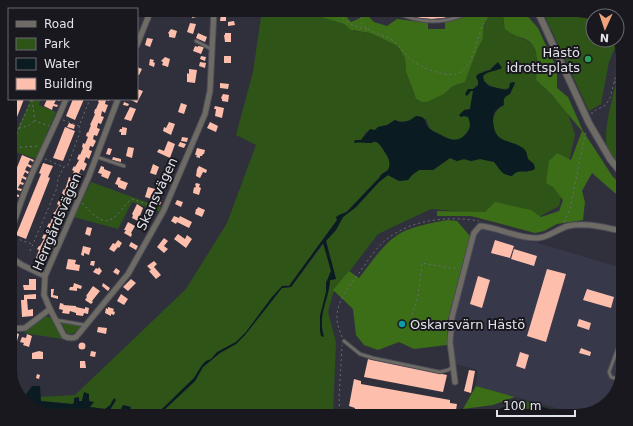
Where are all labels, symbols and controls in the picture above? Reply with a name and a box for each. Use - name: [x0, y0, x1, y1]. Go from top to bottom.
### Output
- legend: [8, 8, 138, 100]
- north arrow: [585, 8, 625, 48]
- text: Road: [44, 17, 74, 31]
- text: N: [600, 31, 609, 44]
- text: Park: [44, 37, 70, 51]
- place label: Hästö idrottsplats: [506, 45, 580, 75]
- marker: Hästö idrottsplats: [583, 54, 593, 64]
- text: Water: [44, 57, 80, 71]
- text: Building: [44, 77, 93, 91]
- street label: Skansvägen: [134, 155, 180, 233]
- street label: Herrgårdsvägen: [30, 171, 84, 273]
- place label: Oskarsvärn Hästö: [410, 317, 525, 332]
- marker: Oskarsvärn Hästö: [397, 319, 407, 329]
- scale bar: [497, 392, 575, 418]
- text: 100 m: [503, 399, 541, 413]

